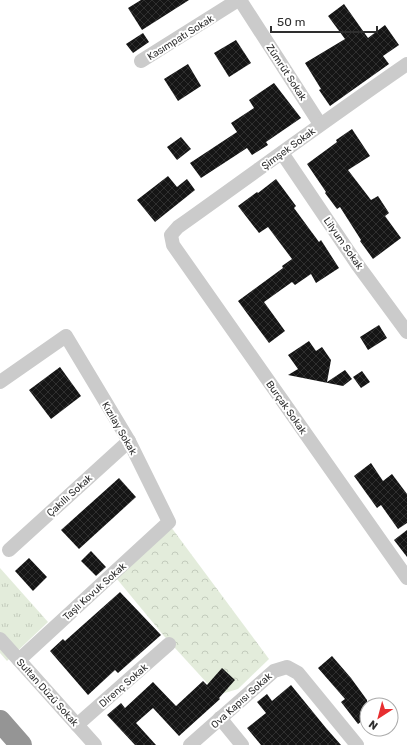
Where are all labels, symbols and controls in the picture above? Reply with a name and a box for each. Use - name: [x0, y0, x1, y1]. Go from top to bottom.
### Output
- scale bar: [271, 8, 377, 34]
- street label: Kasımpatı Sokak: [145, 12, 217, 63]
- text: 50 m: [277, 15, 305, 29]
- street label: Zümrüt Sokak: [264, 42, 309, 104]
- street label: Şimşek Sokak: [259, 125, 318, 172]
- street label: Lilyum Sokak: [321, 215, 366, 273]
- street label: Burçak Sokak: [263, 378, 310, 437]
- street label: Kızılay Sokak: [99, 400, 140, 458]
- street label: Çakıllı Sokak: [44, 472, 96, 519]
- street label: Taşlı Kovuk Sokak: [61, 560, 129, 623]
- street label: Sultan Düzü Sokak: [14, 656, 81, 730]
- street label: Direnç Sokak: [97, 661, 151, 710]
- street label: Ova Kapısı Sokak: [209, 670, 275, 731]
- north arrow: [359, 697, 399, 737]
- text: N: [366, 717, 380, 732]

